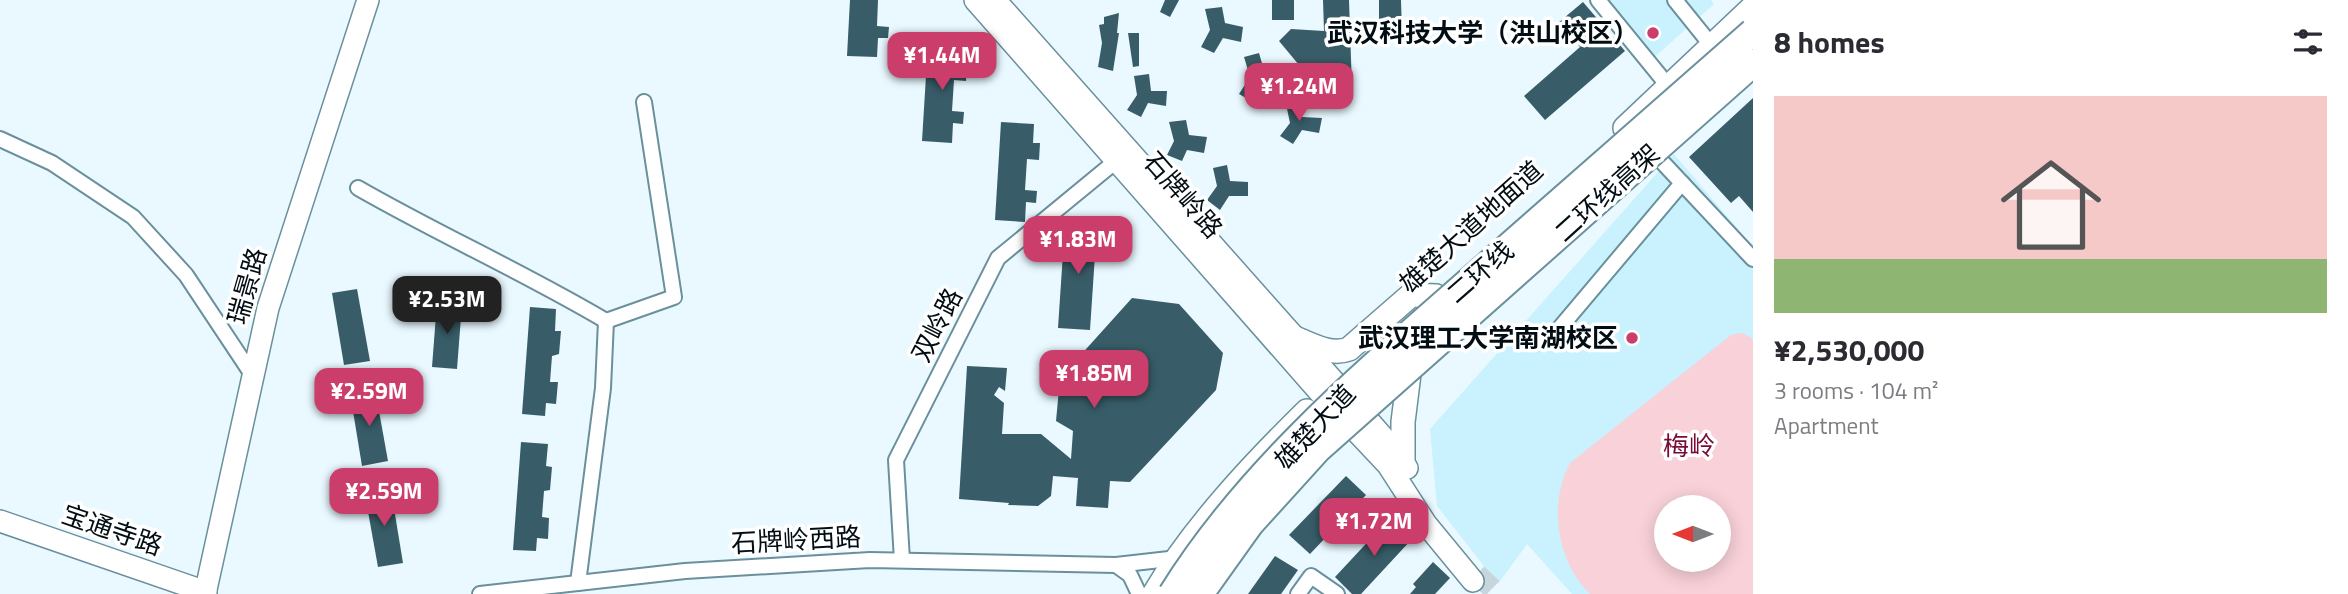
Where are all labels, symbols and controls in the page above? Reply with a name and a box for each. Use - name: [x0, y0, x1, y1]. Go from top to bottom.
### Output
- place label: 武汉科技大学（洪山校区）: [1327, 13, 1639, 52]
- text: 8 homes: [1774, 19, 1885, 65]
- icon: filters: [2289, 23, 2327, 61]
- marker: 武汉科技大学（洪山校区）: [1645, 25, 1661, 41]
- pin: ¥1.44M: [885, 32, 999, 92]
- text: ¥1.44M: [903, 37, 981, 72]
- pin: ¥1.24M: [1242, 64, 1356, 123]
- text: ¥1.24M: [1260, 68, 1338, 103]
- street label: 二环线高架: [1545, 135, 1668, 251]
- icon: home: [1988, 142, 2114, 268]
- street label: 石牌岭路: [1135, 143, 1232, 247]
- street label: 雄楚大道地面道: [1390, 151, 1551, 302]
- pin: ¥1.83M: [1021, 216, 1135, 276]
- text: ¥1.83M: [1039, 221, 1117, 256]
- street label: 二环线: [1437, 231, 1522, 312]
- street label: 瑞景路: [217, 243, 276, 329]
- pin: ¥2.53M: [390, 276, 504, 336]
- text: ¥2.53M: [408, 281, 486, 316]
- street label: 双岭路: [901, 281, 972, 368]
- place label: 武汉理工大学南湖校区: [1358, 318, 1618, 357]
- text: ¥2,530,000: [1774, 327, 1924, 373]
- marker: 武汉理工大学南湖校区: [1624, 330, 1640, 346]
- pin: ¥1.85M: [1037, 350, 1151, 410]
- text: ¥1.85M: [1055, 355, 1133, 390]
- pin: ¥2.59M: [312, 368, 426, 428]
- text: ¥2.59M: [330, 373, 408, 408]
- text: 3 rooms · 104 m²: [1774, 373, 1938, 408]
- street label: 雄楚大道: [1265, 375, 1364, 478]
- text: Apartment: [1774, 408, 1879, 443]
- park label: 梅岭: [1663, 426, 1715, 465]
- pin: ¥2.59M: [327, 468, 441, 528]
- text: ¥2.59M: [345, 473, 423, 508]
- street label: 宝通寺路: [57, 494, 168, 565]
- north arrow: [1654, 495, 1731, 572]
- map controls: [1654, 495, 1731, 572]
- pin: ¥1.72M: [1317, 498, 1431, 558]
- text: ¥1.72M: [1335, 503, 1413, 538]
- street label: 石牌岭西路: [730, 517, 862, 562]

